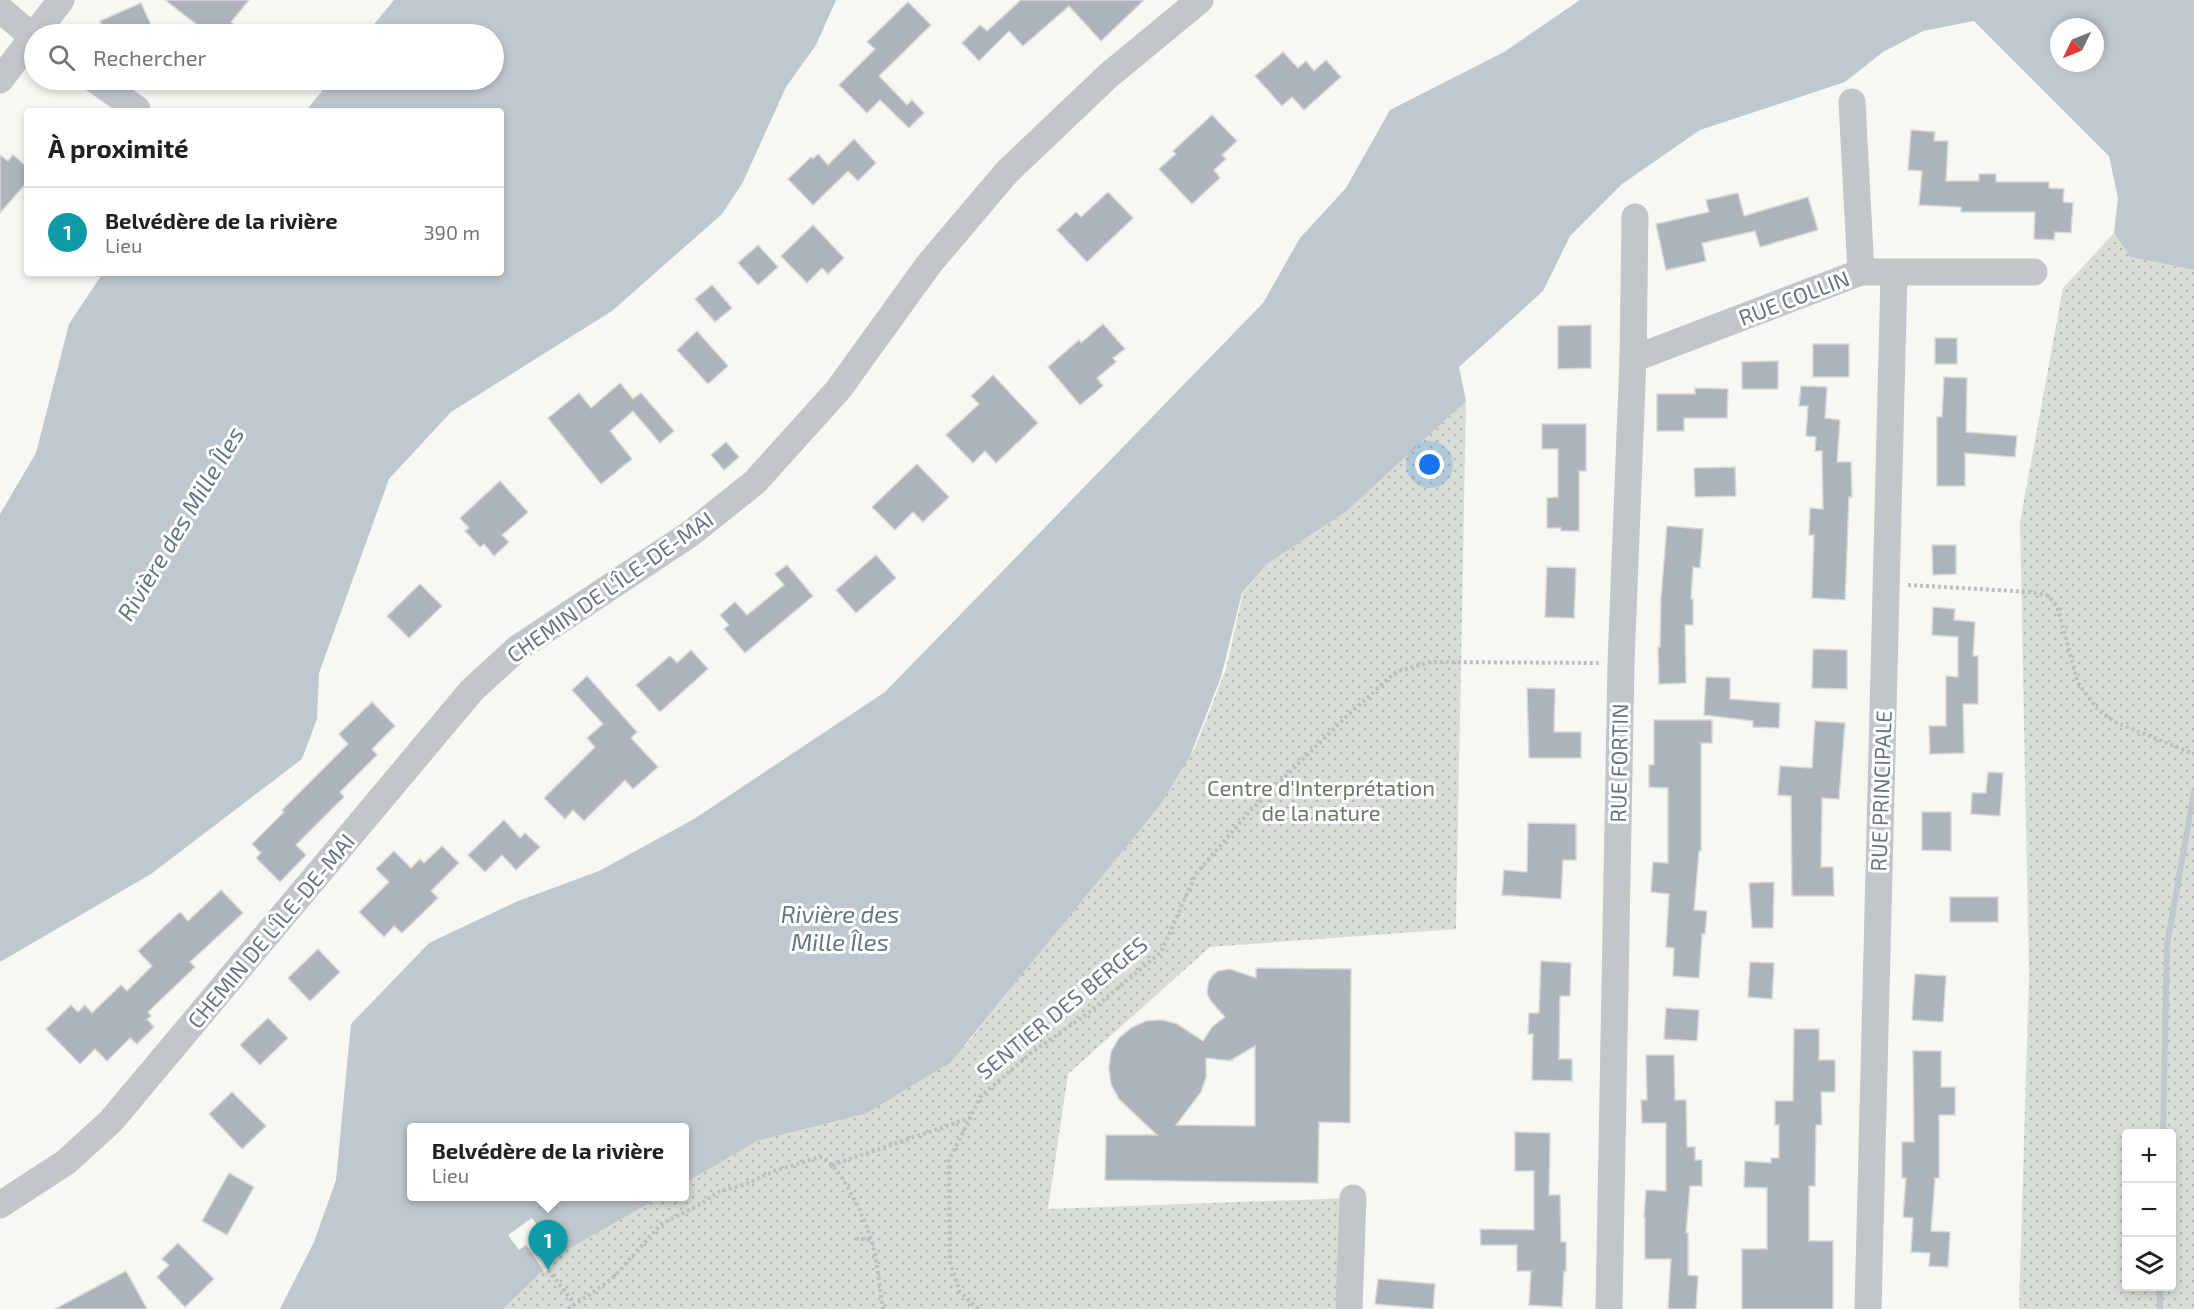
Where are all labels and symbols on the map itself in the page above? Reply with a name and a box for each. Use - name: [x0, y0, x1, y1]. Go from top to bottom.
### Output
- north arrow: [2050, 18, 2104, 72]
- street label: RUE COLLIN: [1735, 264, 1853, 330]
- water label: Rivière des Mille Îles: [110, 421, 249, 626]
- your location: [1415, 450, 1444, 479]
- street label: CHEMIN DE L'ÎLE-DE-MAI: [501, 505, 717, 667]
- street label: RUE FORTIN: [1604, 703, 1632, 823]
- street label: RUE PRINCIPALE: [1864, 710, 1896, 872]
- park label: Centre d'Interprétation de la nature: [1207, 774, 1435, 825]
- street label: CHEMIN DE L'ÎLE-DE-MAI: [181, 828, 359, 1033]
- water label: Rivière des Mille Îles: [781, 899, 899, 956]
- street label: SENTIER DES BERGES: [971, 930, 1152, 1084]
- pin: 1: [528, 1220, 568, 1270]

